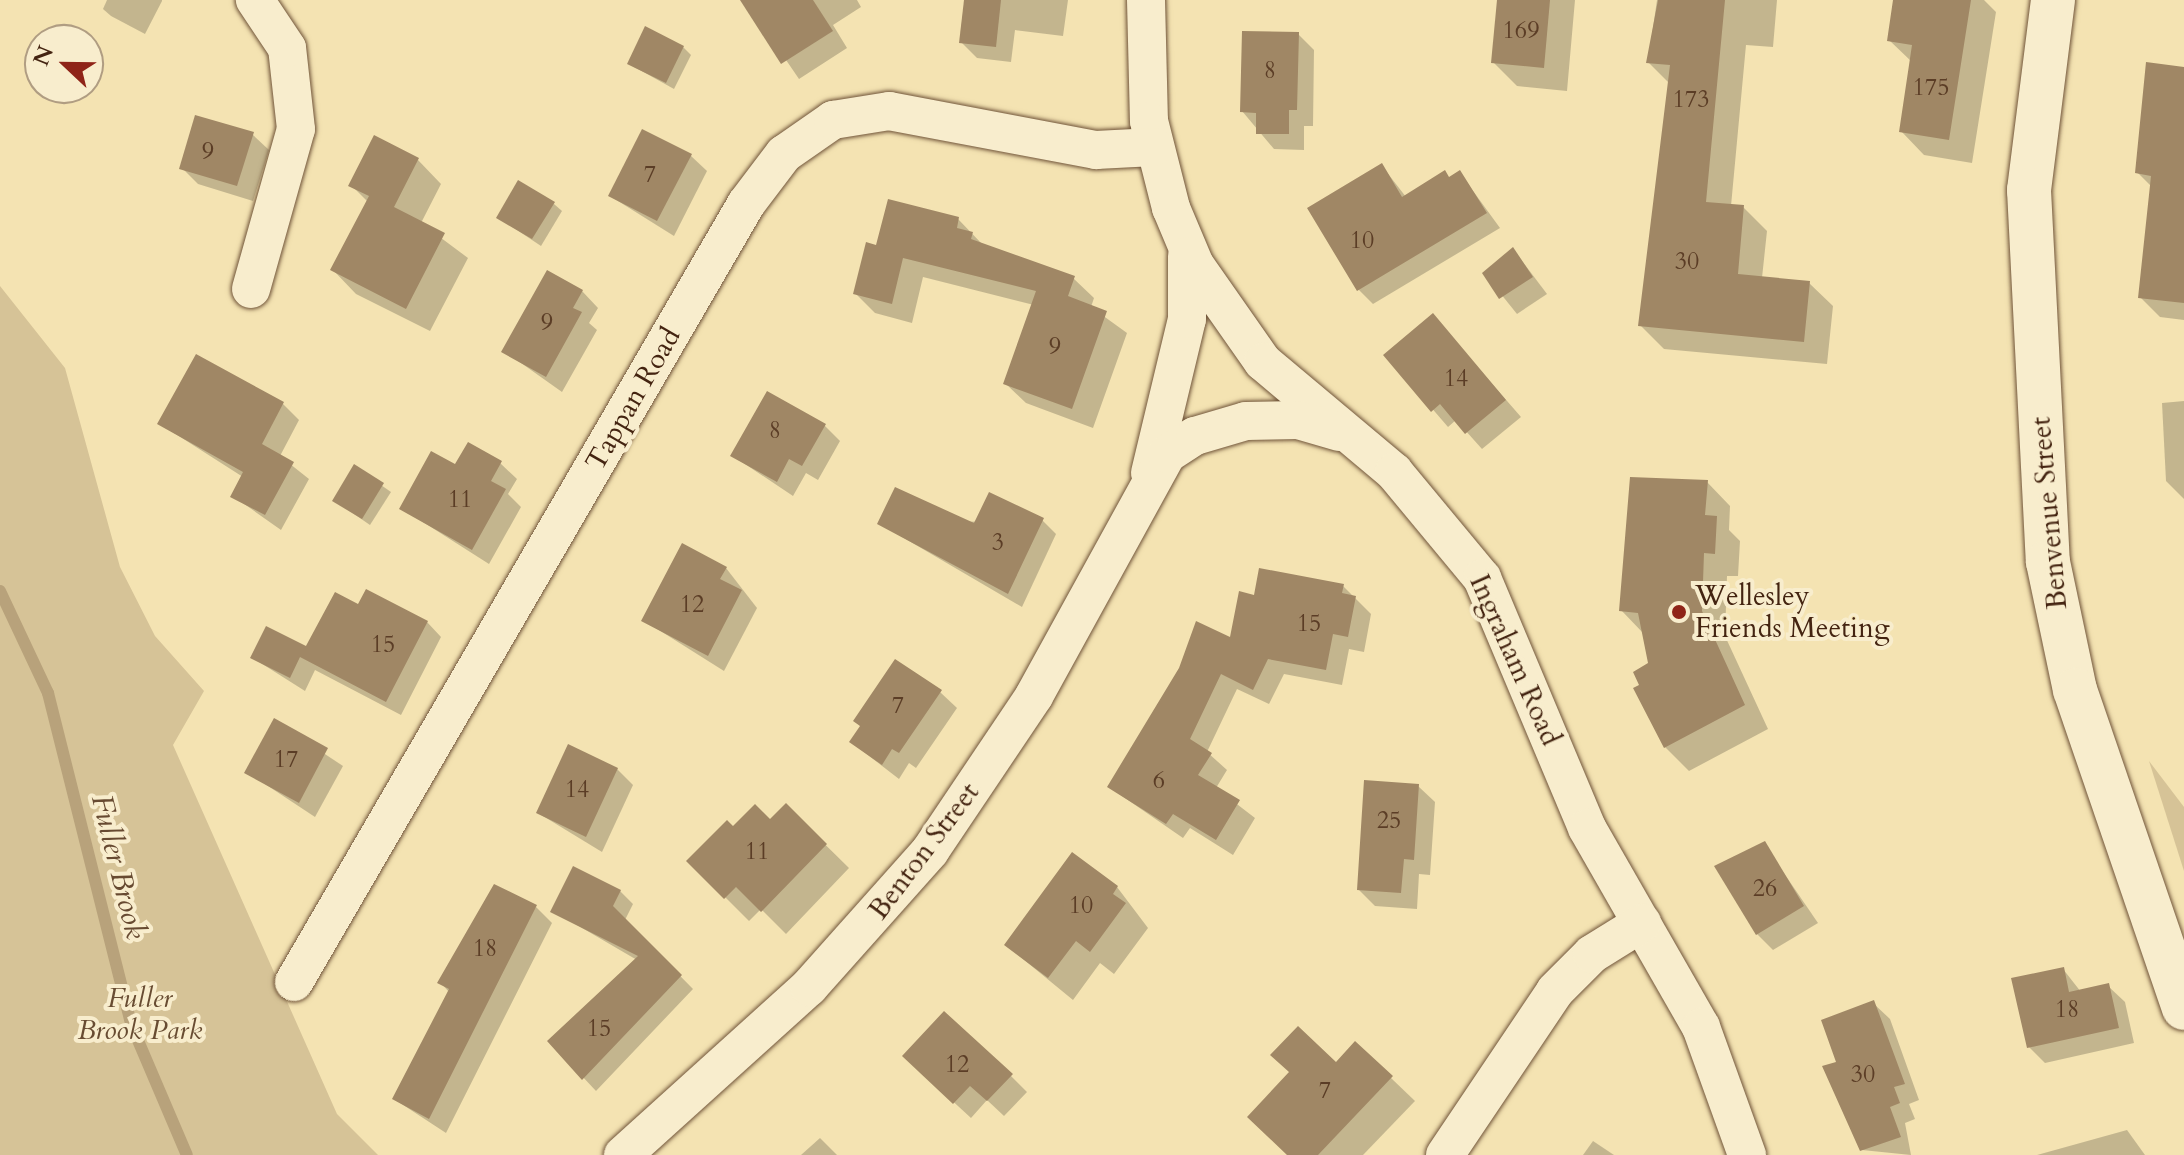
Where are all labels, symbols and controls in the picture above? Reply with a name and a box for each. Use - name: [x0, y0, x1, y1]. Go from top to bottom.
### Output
- house number: 169: [1503, 17, 1539, 45]
- north arrow: [24, 24, 104, 104]
- text: N: [26, 41, 61, 70]
- house number: 8: [1264, 57, 1276, 85]
- house number: 175: [1913, 74, 1949, 102]
- house number: 173: [1673, 86, 1709, 114]
- house number: 9: [202, 138, 214, 166]
- house number: 7: [644, 161, 656, 189]
- house number: 10: [1350, 227, 1374, 255]
- house number: 30: [1675, 248, 1699, 276]
- house number: 9: [541, 309, 553, 337]
- street label: Tappan Road: [579, 322, 687, 476]
- house number: 9: [1049, 333, 1061, 361]
- house number: 14: [1444, 365, 1468, 393]
- street label: Benvenue Street: [2024, 415, 2074, 611]
- house number: 8: [769, 417, 781, 445]
- house number: 11: [448, 486, 472, 514]
- house number: 3: [992, 529, 1004, 557]
- street label: Ingraham Road: [1462, 569, 1568, 751]
- place label: Wellesley Friends Meeting: [1695, 579, 1890, 645]
- house number: 12: [680, 591, 704, 619]
- marker: Wellesley Friends Meeting: [1670, 603, 1688, 621]
- house number: 15: [1297, 610, 1321, 638]
- house number: 15: [371, 631, 395, 659]
- house number: 7: [892, 692, 904, 720]
- house number: 17: [274, 746, 298, 774]
- house number: 6: [1153, 767, 1165, 795]
- house number: 14: [565, 776, 589, 804]
- street label: Benton Street: [862, 776, 986, 926]
- water label: Fuller Brook: [83, 791, 153, 943]
- house number: 25: [1377, 807, 1401, 835]
- house number: 11: [745, 838, 769, 866]
- house number: 26: [1753, 875, 1777, 903]
- house number: 10: [1069, 892, 1093, 920]
- house number: 18: [473, 935, 497, 963]
- park label: Fuller Brook Park: [78, 981, 202, 1047]
- house number: 18: [2055, 996, 2079, 1024]
- house number: 15: [587, 1015, 611, 1043]
- house number: 12: [945, 1051, 969, 1079]
- house number: 30: [1851, 1061, 1875, 1089]
- house number: 7: [1319, 1077, 1331, 1105]

